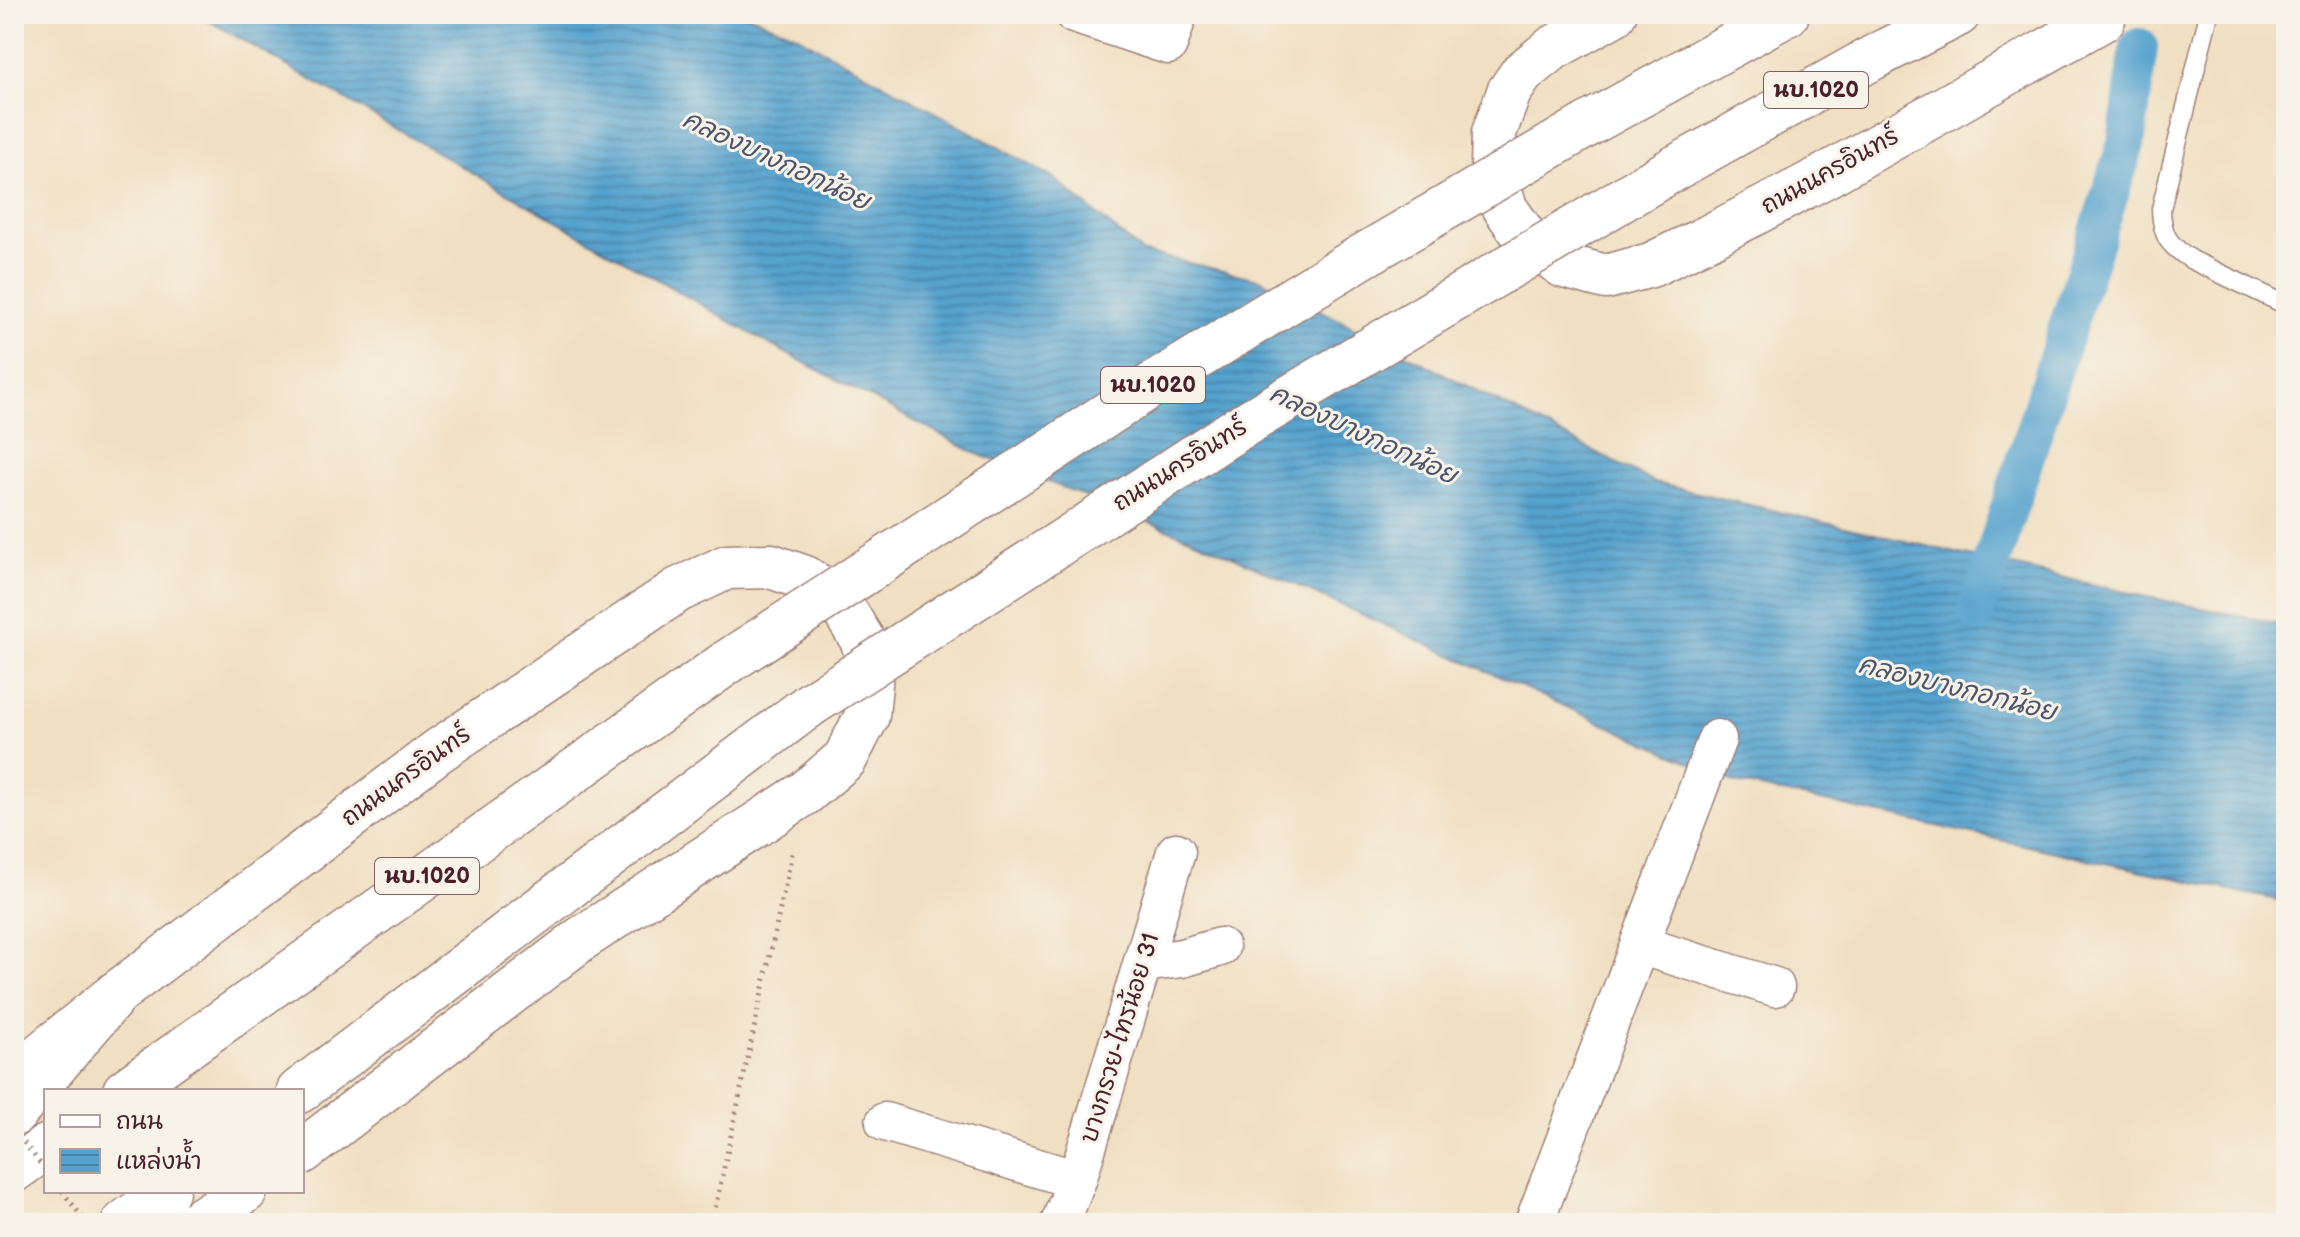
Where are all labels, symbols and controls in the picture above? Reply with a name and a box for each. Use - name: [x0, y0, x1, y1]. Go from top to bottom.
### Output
- road number: นบ.1020: [1764, 72, 1868, 108]
- water label: คลองบางกอกน้อย: [678, 102, 877, 219]
- street label: ถนนนครอินทร์: [1755, 120, 1904, 221]
- road number: นบ.1020: [1101, 367, 1205, 403]
- water label: คลองบางกอกน้อย: [1265, 376, 1464, 493]
- street label: ถนนนครอินทร์: [1107, 411, 1252, 518]
- water label: คลองบางกอกน้อย: [1855, 648, 2062, 729]
- street label: ถนนนครอินทร์: [335, 718, 476, 833]
- road number: นบ.1020: [375, 858, 479, 894]
- street label: บางกรวย-ไทรน้อย 31: [1072, 929, 1166, 1146]
- legend: [44, 1089, 304, 1193]
- text: ถนน: [116, 1107, 163, 1136]
- text: แหล่งน้ำ: [116, 1138, 202, 1176]

